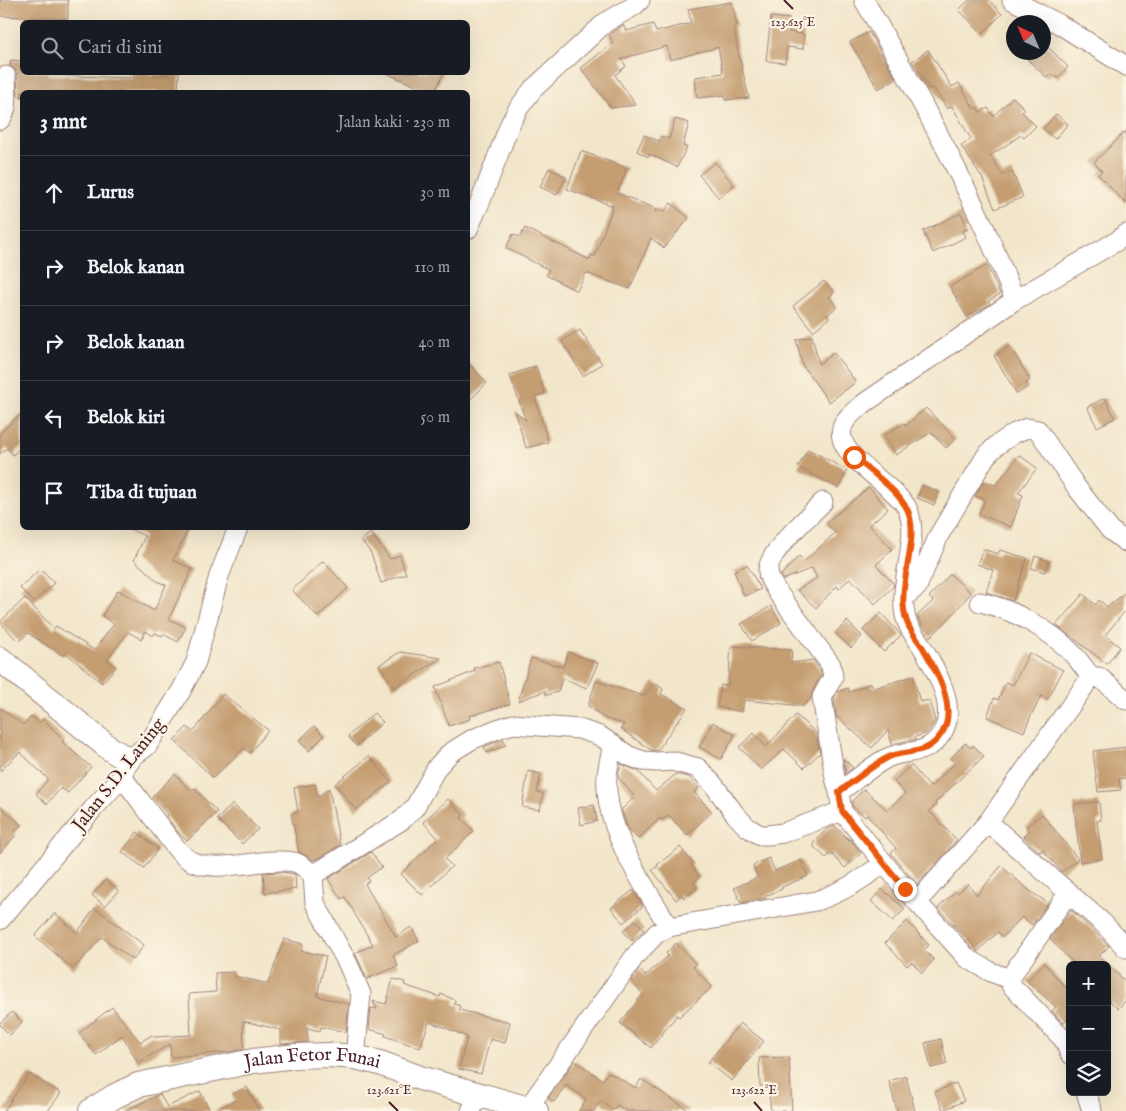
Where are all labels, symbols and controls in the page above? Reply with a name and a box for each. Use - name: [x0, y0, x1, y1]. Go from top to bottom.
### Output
- text: 123.625°E: [771, 15, 815, 30]
- north arrow: [1006, 15, 1051, 60]
- search box: [20, 20, 470, 75]
- icon: search: [38, 34, 66, 62]
- text: Cari di sini: [78, 36, 162, 60]
- text: 3 mnt: [40, 109, 87, 136]
- text: Jalan kaki · 230 m: [338, 113, 450, 133]
- icon: ahead: [40, 179, 68, 207]
- text: Lurus: [87, 181, 134, 205]
- text: 30 m: [420, 183, 450, 203]
- icon: right: [40, 254, 68, 282]
- text: Belok kanan: [87, 256, 185, 280]
- text: 110 m: [414, 258, 450, 278]
- icon: right: [40, 329, 68, 357]
- text: Belok kanan: [87, 331, 185, 355]
- text: 40 m: [418, 333, 450, 353]
- icon: left: [40, 404, 68, 432]
- text: Belok kiri: [87, 406, 165, 430]
- text: 50 m: [421, 408, 450, 428]
- route start: [843, 446, 866, 469]
- icon: arrive: [40, 479, 68, 507]
- text: Tiba di tujuan: [87, 481, 197, 505]
- street label: Jalan S.D. Laning: [66, 713, 171, 838]
- route end: [894, 878, 917, 901]
- map controls: [1066, 961, 1111, 1096]
- button: +: [1066, 961, 1111, 1006]
- button: −: [1066, 1006, 1111, 1051]
- street label: Jalan Fetor Funai: [240, 1043, 383, 1075]
- button: layers: [1066, 1051, 1111, 1096]
- text: 123.621°E: [367, 1083, 411, 1098]
- text: 123.622°E: [731, 1083, 777, 1098]

